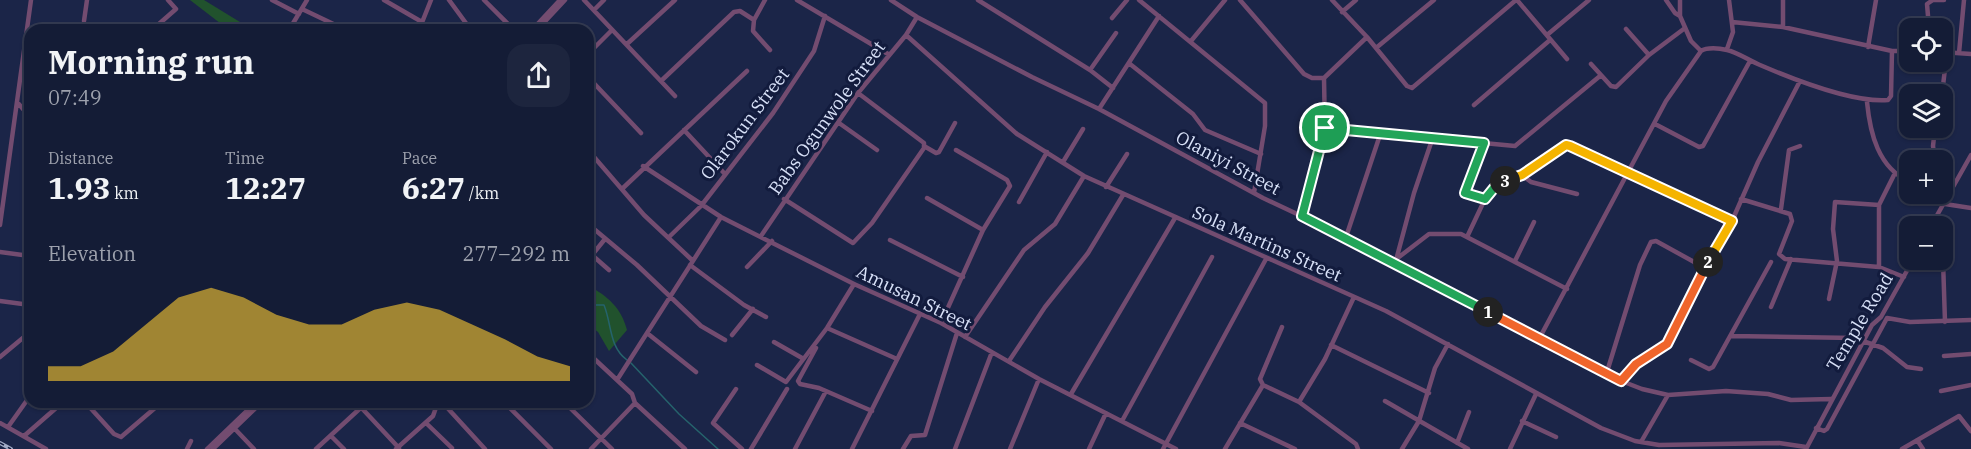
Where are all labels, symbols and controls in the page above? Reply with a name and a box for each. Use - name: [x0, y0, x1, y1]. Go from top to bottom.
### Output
- map controls: [1899, 18, 1953, 270]
- button: locate: [1899, 18, 1953, 72]
- street label: Babs Ogunwole Street: [763, 36, 890, 199]
- text: Morning run: [48, 40, 254, 83]
- button: share: [507, 44, 570, 107]
- street label: Olarokun Street: [695, 63, 794, 184]
- text: 07:49: [48, 84, 102, 111]
- button: layers: [1899, 84, 1953, 138]
- pin: [1299, 102, 1350, 153]
- icon: arrive: [1308, 111, 1341, 144]
- street label: Olaniyi Street: [1172, 125, 1285, 200]
- text: Distance: [48, 148, 113, 168]
- text: Time: [225, 148, 264, 168]
- text: Pace: [402, 148, 437, 168]
- button: +: [1899, 150, 1953, 204]
- pin: 3: [1490, 166, 1520, 196]
- text: 1.93: [48, 168, 110, 207]
- text: 12:27: [225, 168, 306, 207]
- text: 6:27: [402, 168, 465, 207]
- text: 3: [1500, 171, 1510, 191]
- text: km: [110, 183, 139, 203]
- text: /km: [465, 183, 499, 203]
- street label: Sola Martins Street: [1189, 200, 1345, 287]
- button: −: [1899, 216, 1953, 270]
- text: Elevation: [48, 240, 136, 267]
- text: 277–292 m: [463, 240, 570, 267]
- pin: 2: [1693, 247, 1723, 277]
- text: 2: [1703, 252, 1713, 272]
- street label: Amusan Street: [853, 260, 976, 335]
- street label: Temple Road: [1821, 268, 1898, 375]
- pin: 1: [1473, 297, 1503, 327]
- text: 1: [1483, 302, 1493, 322]

